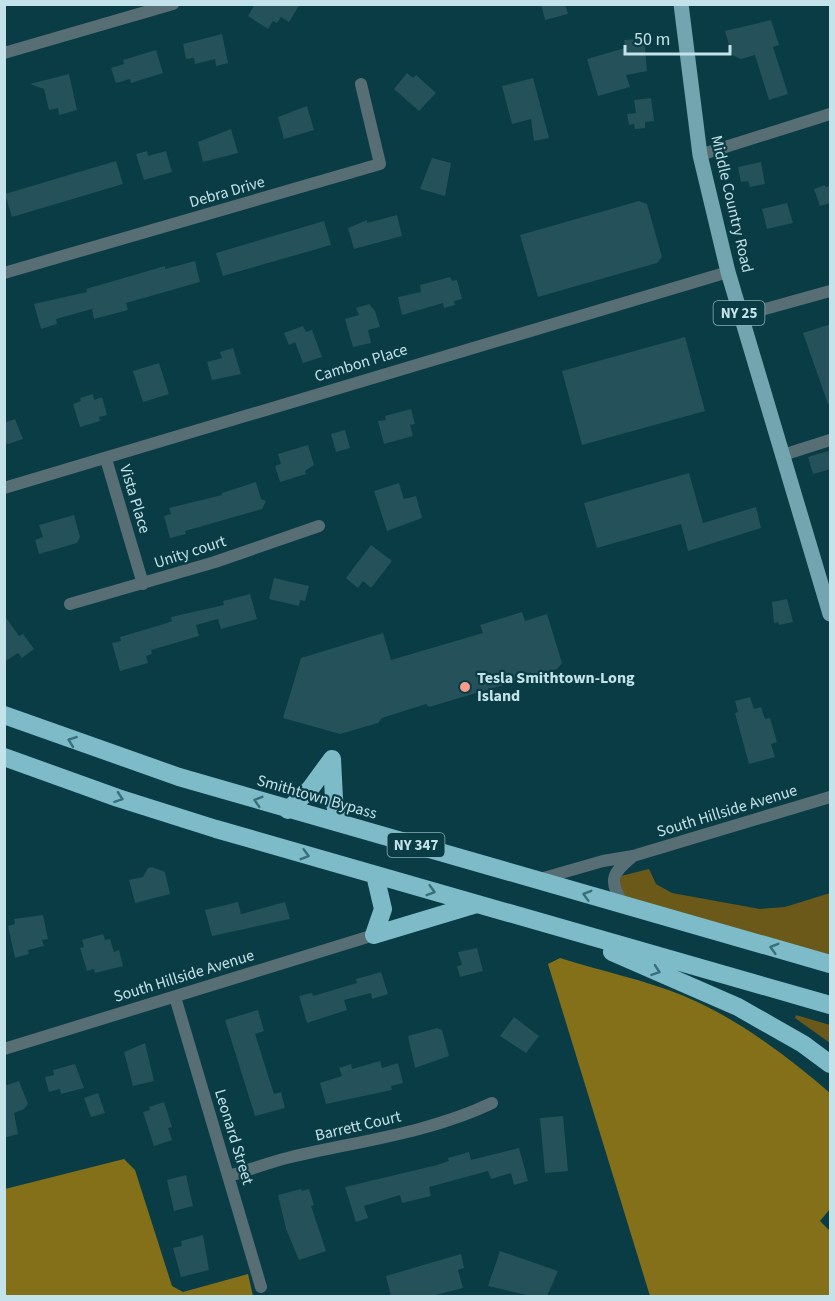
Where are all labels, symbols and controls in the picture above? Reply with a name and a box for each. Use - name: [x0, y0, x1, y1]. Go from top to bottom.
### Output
- scale bar: [625, 18, 730, 56]
- text: 50 m: [634, 27, 670, 52]
- street label: Middle Country Road: [706, 133, 758, 275]
- street label: Debra Drive: [187, 171, 267, 213]
- road number: NY 25: [714, 301, 764, 325]
- street label: Cambon Place: [312, 338, 410, 388]
- street label: Vista Place: [114, 462, 156, 536]
- street label: Unity court: [151, 530, 229, 574]
- place label: Tesla Smithtown-Long Island: [477, 667, 635, 707]
- marker: Tesla Smithtown-Long Island: [458, 680, 472, 694]
- one-way arrow: [68, 735, 78, 748]
- street label: Smithtown Bypass: [254, 769, 380, 825]
- street label: South Hillside Avenue: [654, 779, 800, 843]
- one-way arrow: [113, 791, 124, 804]
- one-way arrow: [253, 796, 264, 808]
- road number: NY 347: [388, 833, 444, 857]
- one-way arrow: [299, 848, 310, 860]
- one-way arrow: [425, 884, 436, 896]
- one-way arrow: [582, 890, 593, 902]
- one-way arrow: [769, 943, 780, 955]
- street label: South Hillside Avenue: [111, 944, 257, 1008]
- one-way arrow: [650, 963, 661, 976]
- street label: Leonard Street: [209, 1087, 259, 1188]
- street label: Barrett Court: [313, 1105, 404, 1147]

